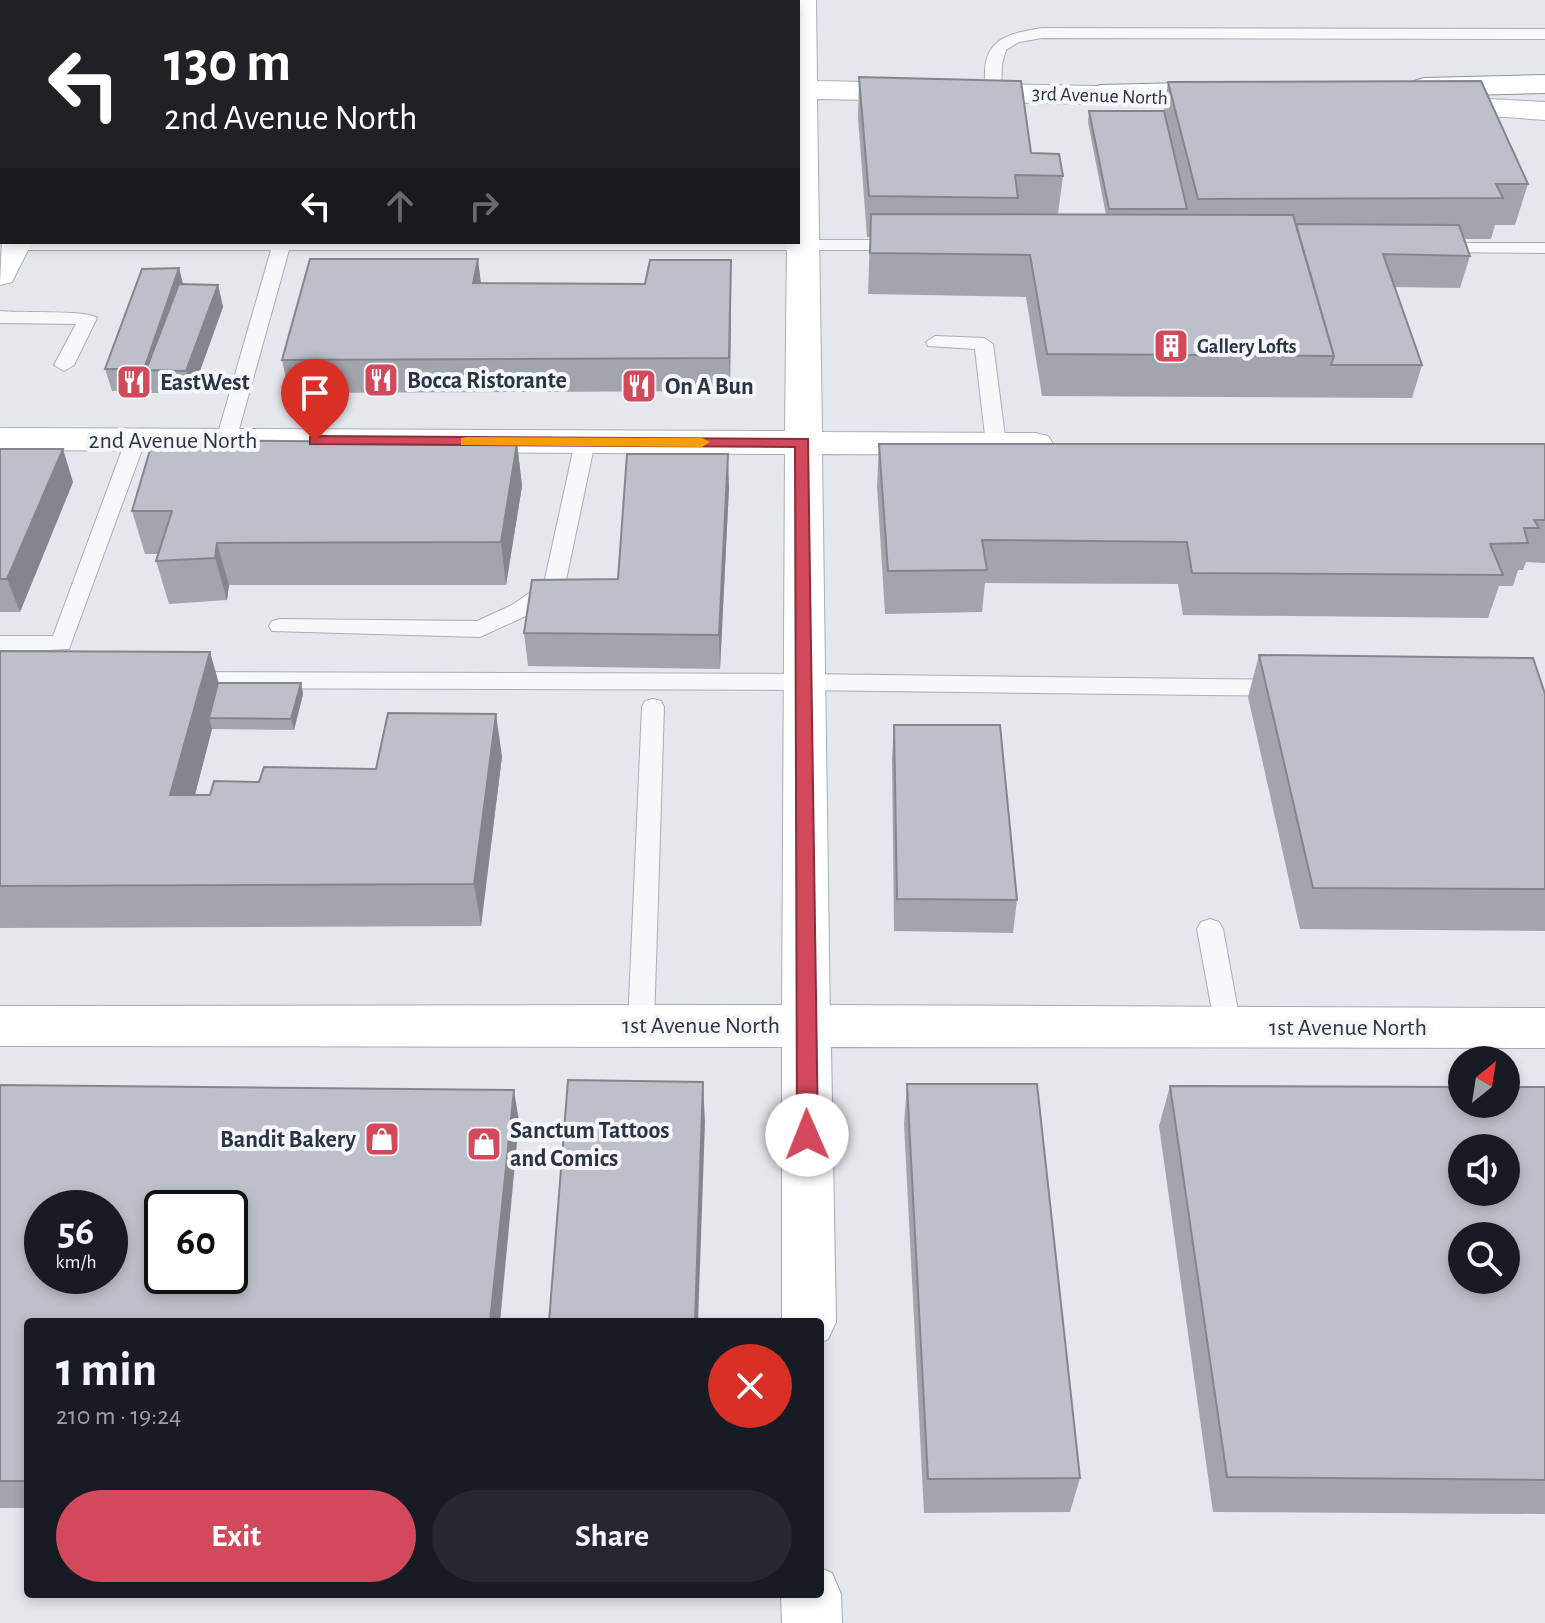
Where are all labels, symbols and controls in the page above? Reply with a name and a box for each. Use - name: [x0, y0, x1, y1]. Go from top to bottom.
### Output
- icon: left: [32, 32, 136, 136]
- text: 130 m: [164, 35, 291, 91]
- street label: 3rd Avenue North: [1032, 84, 1168, 108]
- text: 2nd Avenue North: [164, 100, 417, 136]
- icon: left: [294, 184, 338, 228]
- icon: ahead: [378, 184, 422, 228]
- icon: right: [462, 184, 506, 228]
- building icon: Gallery Lofts: [1152, 327, 1190, 365]
- place label: Gallery Lofts: [1197, 337, 1297, 357]
- pin: [281, 359, 349, 441]
- restaurant icon: Bocca Ristorante: [362, 361, 400, 399]
- restaurant icon: EastWest: [115, 363, 153, 401]
- restaurant icon: On A Bun: [620, 367, 658, 405]
- place label: Bocca Ristorante: [407, 369, 567, 393]
- place label: EastWest: [160, 371, 250, 395]
- icon: arrive: [293, 371, 337, 415]
- place label: On A Bun: [665, 375, 754, 399]
- street label: 2nd Avenue North: [89, 429, 257, 453]
- street label: 1st Avenue North: [622, 1014, 780, 1038]
- street label: 1st Avenue North: [1269, 1016, 1427, 1040]
- north arrow: [1448, 1046, 1520, 1118]
- map controls: [1448, 1046, 1520, 1294]
- position arrow: [765, 1093, 849, 1177]
- place label: Sanctum Tattoos and Comics: [510, 1119, 669, 1171]
- shop icon: Bandit Bakery: [363, 1120, 401, 1158]
- shop icon: Sanctum Tattoos and Comics: [465, 1125, 503, 1163]
- place label: Bandit Bakery: [220, 1128, 356, 1152]
- button: sound: [1448, 1134, 1520, 1206]
- speed limit sign: 60: [144, 1190, 248, 1294]
- text: 56: [58, 1212, 94, 1252]
- button: search: [1448, 1222, 1520, 1294]
- text: km/h: [55, 1252, 97, 1272]
- button: close: [708, 1344, 792, 1428]
- text: 1 min: [56, 1347, 157, 1395]
- text: 210 m · 19:24: [56, 1403, 182, 1429]
- button: Exit: [56, 1490, 416, 1582]
- button: Share: [432, 1490, 792, 1582]

